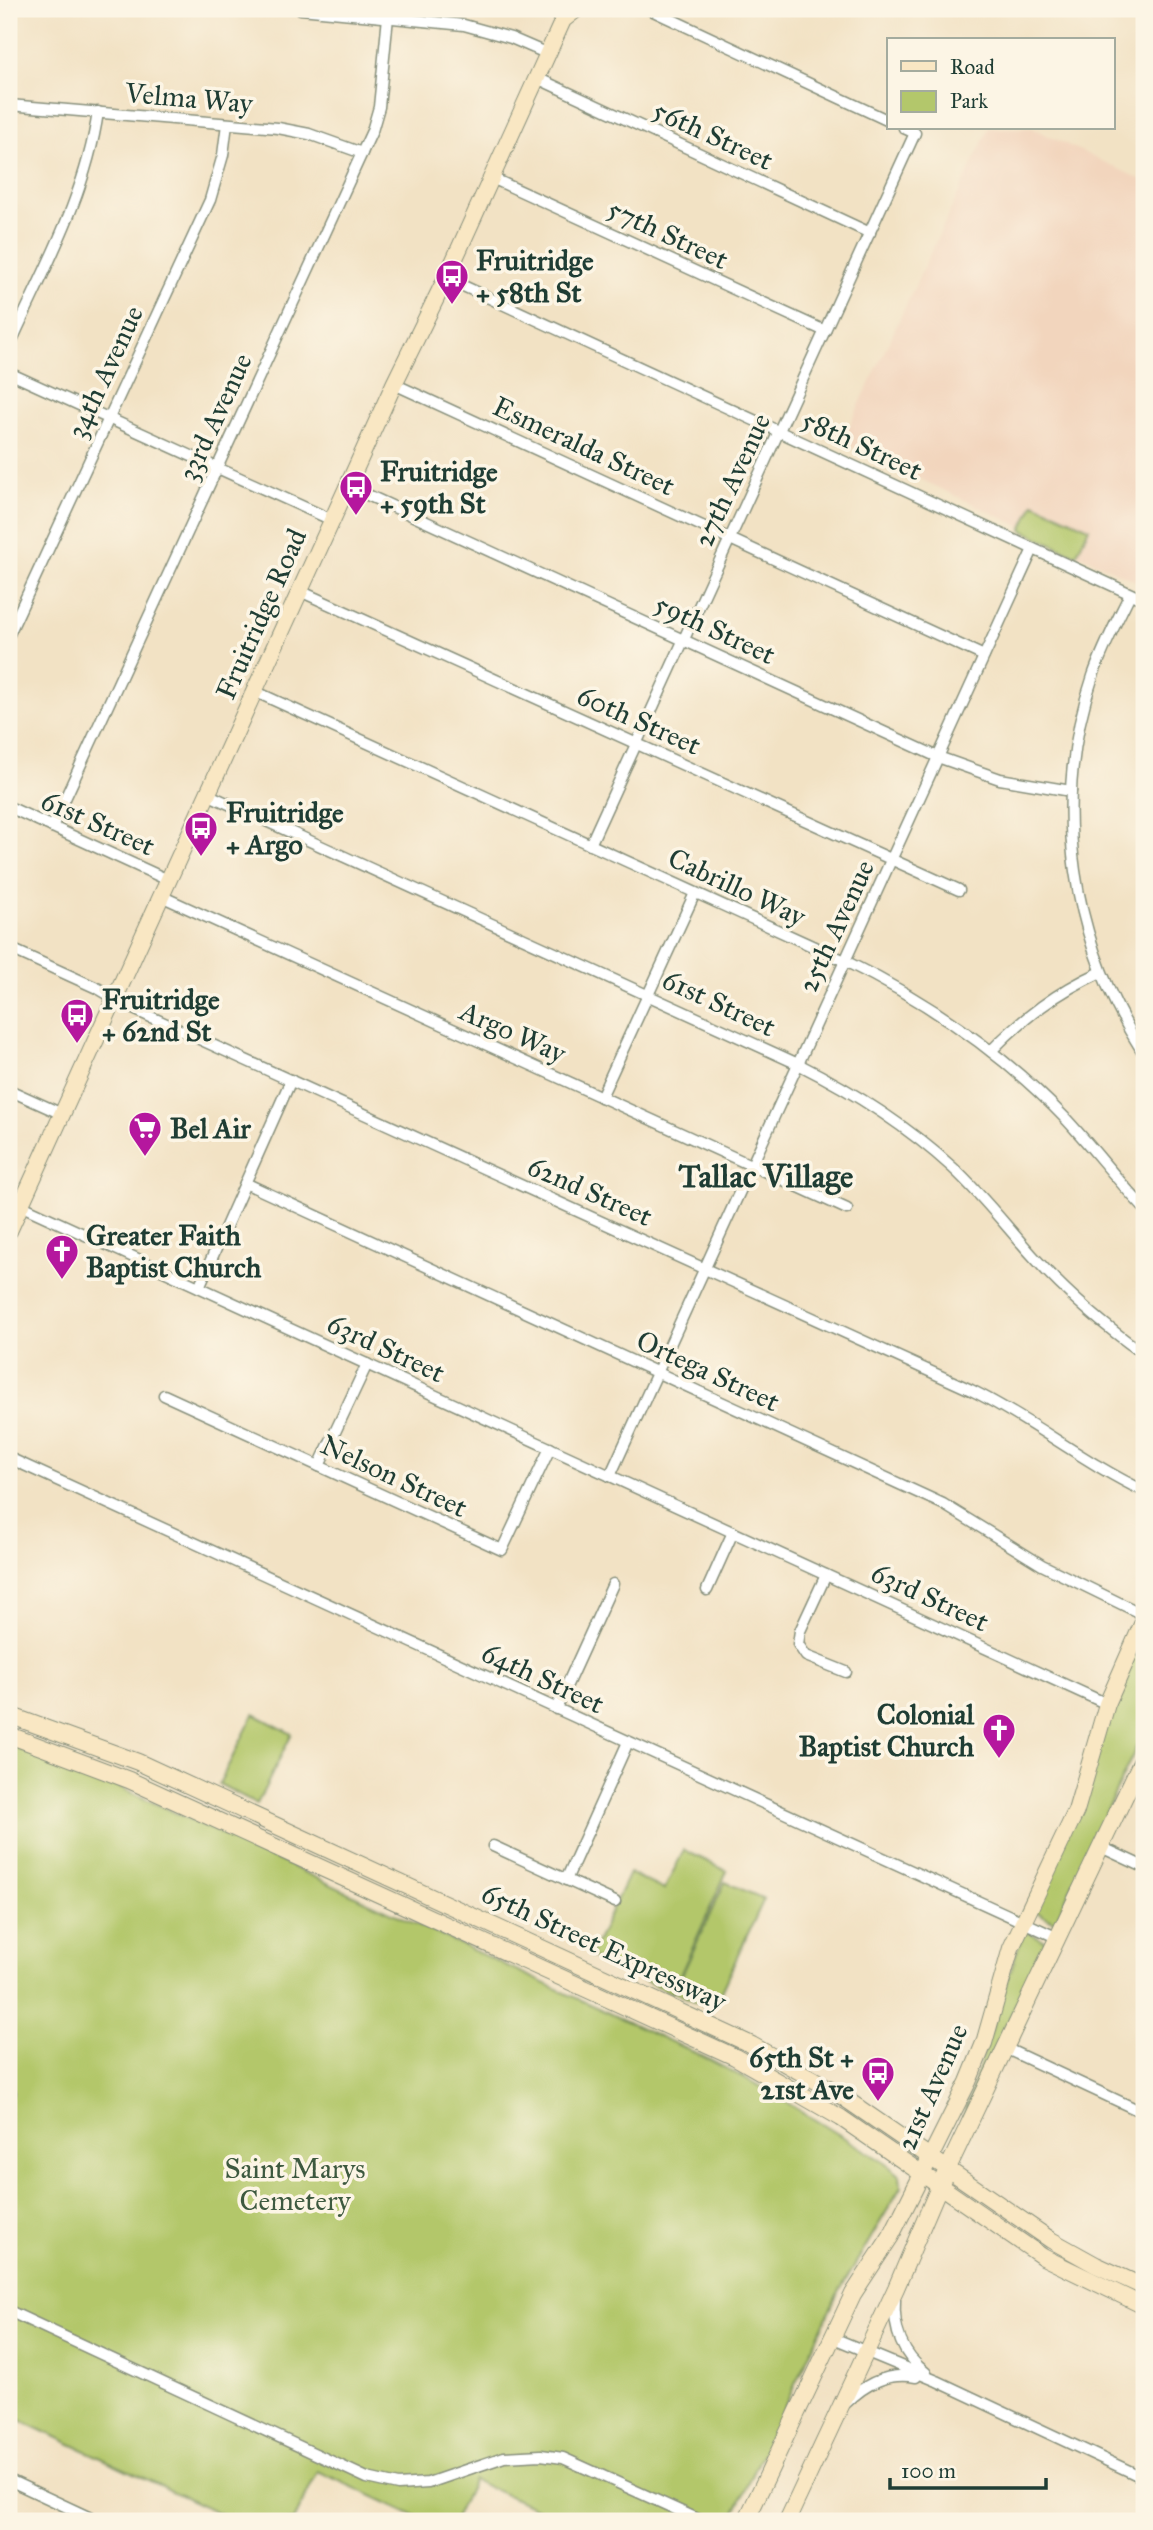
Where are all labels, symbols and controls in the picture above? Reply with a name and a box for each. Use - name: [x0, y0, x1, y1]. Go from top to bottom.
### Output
- legend: [887, 38, 1114, 130]
- text: Road: [950, 54, 995, 80]
- street label: Velma Way: [123, 75, 255, 121]
- text: Park: [950, 88, 988, 114]
- street label: 56th Street: [647, 92, 779, 178]
- street label: 57th Street: [602, 191, 734, 277]
- place label: Fruitridge + 58th St: [476, 243, 594, 310]
- bus stop icon: Fruitridge + 58th St: [433, 257, 471, 306]
- street label: 34th Avenue: [59, 300, 151, 444]
- street label: 33rd Avenue: [170, 348, 260, 486]
- street label: Esmeralda Street: [487, 389, 681, 503]
- street label: 58th Street: [796, 402, 928, 488]
- street label: 27th Avenue: [686, 408, 778, 552]
- place label: Fruitridge + 59th St: [380, 454, 498, 521]
- bus stop icon: Fruitridge + 59th St: [337, 468, 375, 517]
- street label: Fruitridge Road: [208, 523, 314, 705]
- street label: 59th Street: [649, 586, 781, 672]
- street label: 60th Street: [572, 677, 706, 763]
- street label: 61st Street: [36, 782, 160, 864]
- place label: Fruitridge + Argo: [226, 795, 344, 862]
- bus stop icon: Fruitridge + Argo: [182, 809, 220, 858]
- street label: Cabrillo Way: [663, 840, 812, 934]
- street label: 25th Avenue: [790, 854, 882, 998]
- street label: 61st Street: [657, 962, 781, 1044]
- place label: Fruitridge + 62nd St: [102, 982, 220, 1049]
- street label: Argo Way: [454, 993, 572, 1071]
- bus stop icon: Fruitridge + 62nd St: [58, 996, 96, 1045]
- supermarket icon: Bel Air: [126, 1109, 164, 1158]
- place label: Bel Air: [170, 1111, 251, 1146]
- street label: 62nd Street: [522, 1148, 658, 1234]
- district label: Tallac Village: [679, 1157, 853, 1196]
- place label: Greater Faith Baptist Church: [86, 1218, 262, 1285]
- church icon: Greater Faith Baptist Church: [43, 1232, 81, 1281]
- street label: 63rd Street: [322, 1306, 450, 1390]
- street label: Ortega Street: [631, 1323, 785, 1419]
- street label: Nelson Street: [315, 1427, 473, 1525]
- street label: 63rd Street: [866, 1555, 994, 1639]
- street label: 64th Street: [476, 1634, 610, 1722]
- place label: Colonial Baptist Church: [799, 1697, 974, 1764]
- church icon: Colonial Baptist Church: [980, 1711, 1018, 1760]
- street label: 65th Street Expressway: [476, 1875, 733, 2019]
- street label: 21st Avenue: [889, 2018, 975, 2156]
- place label: 65th St + 21st Ave: [749, 2040, 854, 2107]
- bus stop icon: 65th St + 21st Ave: [859, 2054, 897, 2103]
- park label: Saint Marys Cemetery: [224, 2151, 366, 2218]
- scale bar: [890, 2446, 1046, 2490]
- text: 100 m: [901, 2458, 956, 2484]

